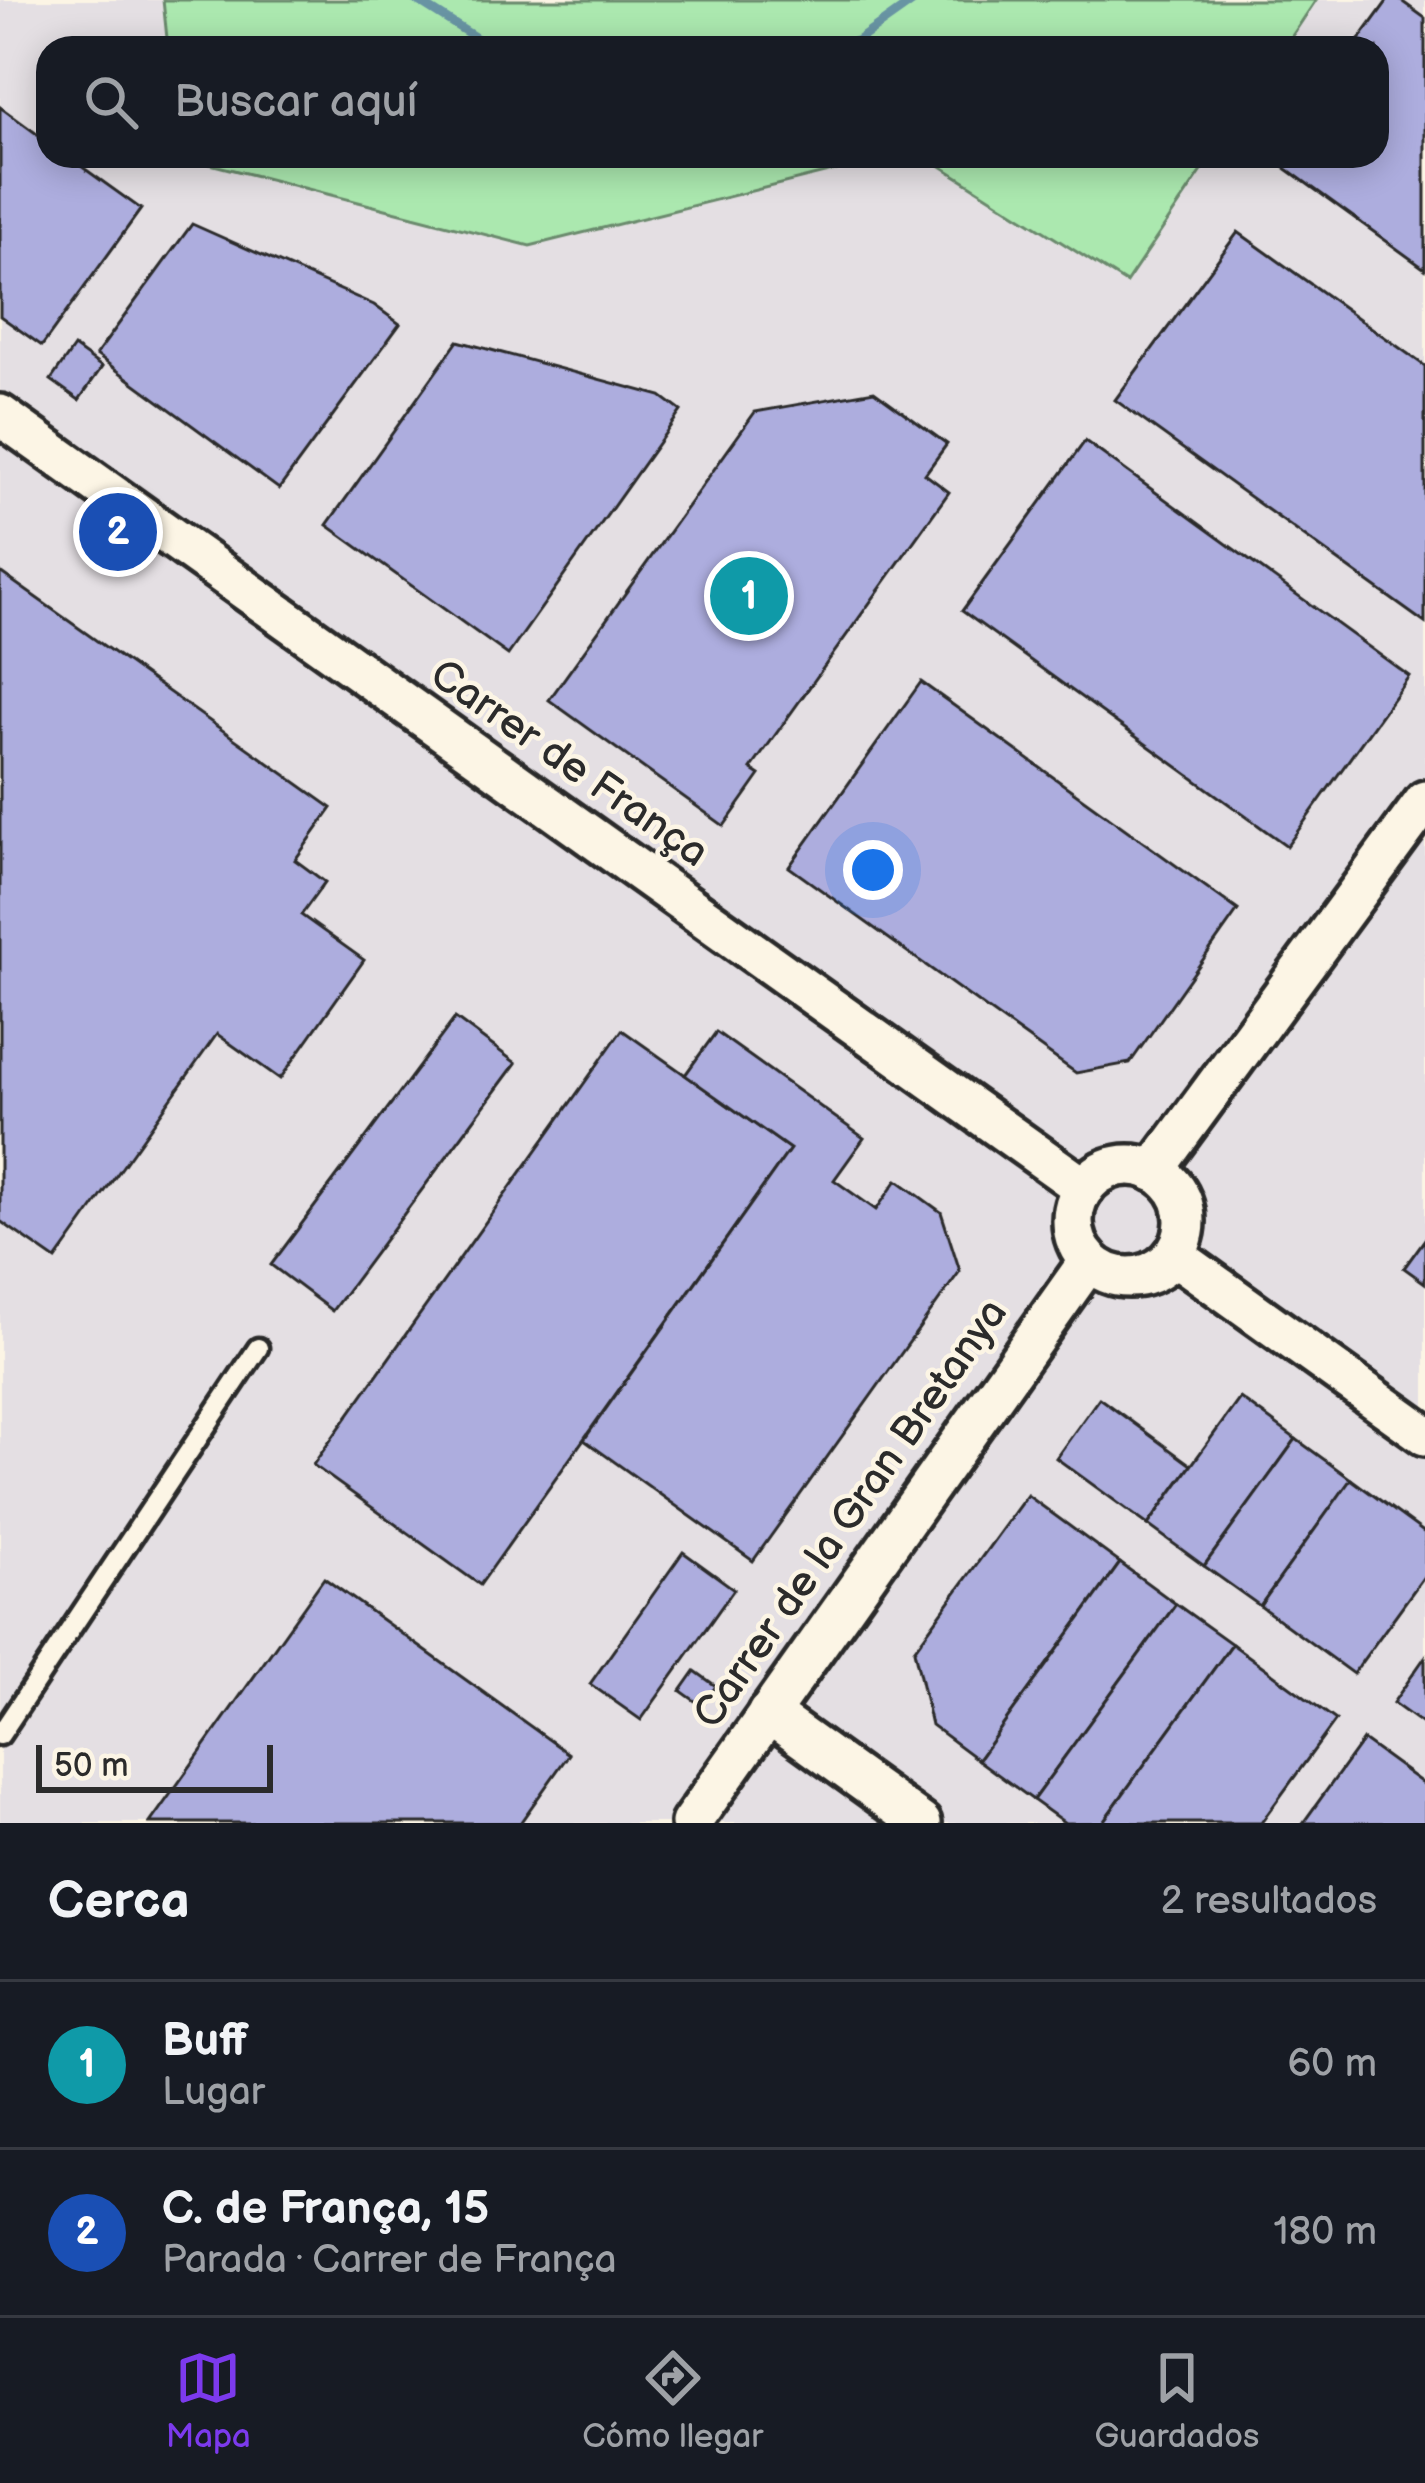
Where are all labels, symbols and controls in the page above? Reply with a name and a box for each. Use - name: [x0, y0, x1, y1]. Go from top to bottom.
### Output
- search box: [36, 36, 1389, 168]
- icon: search: [78, 69, 144, 135]
- text: Buscar aquí: [174, 75, 417, 130]
- pin: 2: [79, 487, 157, 577]
- pin: 1: [710, 551, 788, 641]
- street label: Carrer de França: [420, 649, 718, 879]
- your location: [843, 840, 903, 900]
- street label: Carrer de la Gran Bretanya: [683, 1290, 1019, 1738]
- scale bar: [36, 1739, 273, 1792]
- text: 50 m: [54, 1746, 129, 1786]
- text: Cerca: [48, 1871, 190, 1932]
- text: 2 resultados: [1161, 1878, 1377, 1925]
- text: Buff: [162, 2014, 248, 2069]
- text: 1: [79, 2041, 95, 2088]
- text: 60 m: [1287, 2041, 1377, 2088]
- text: Lugar: [162, 2069, 265, 2116]
- text: C. de França, 15: [162, 2182, 489, 2237]
- text: 2: [75, 2209, 99, 2256]
- text: 180 m: [1273, 2209, 1377, 2256]
- text: Parada · Carrer de França: [162, 2237, 617, 2284]
- tab: Mapa: [166, 2345, 251, 2457]
- tab: Cómo llegar: [582, 2345, 763, 2457]
- tab: Guardados: [1095, 2345, 1259, 2457]

